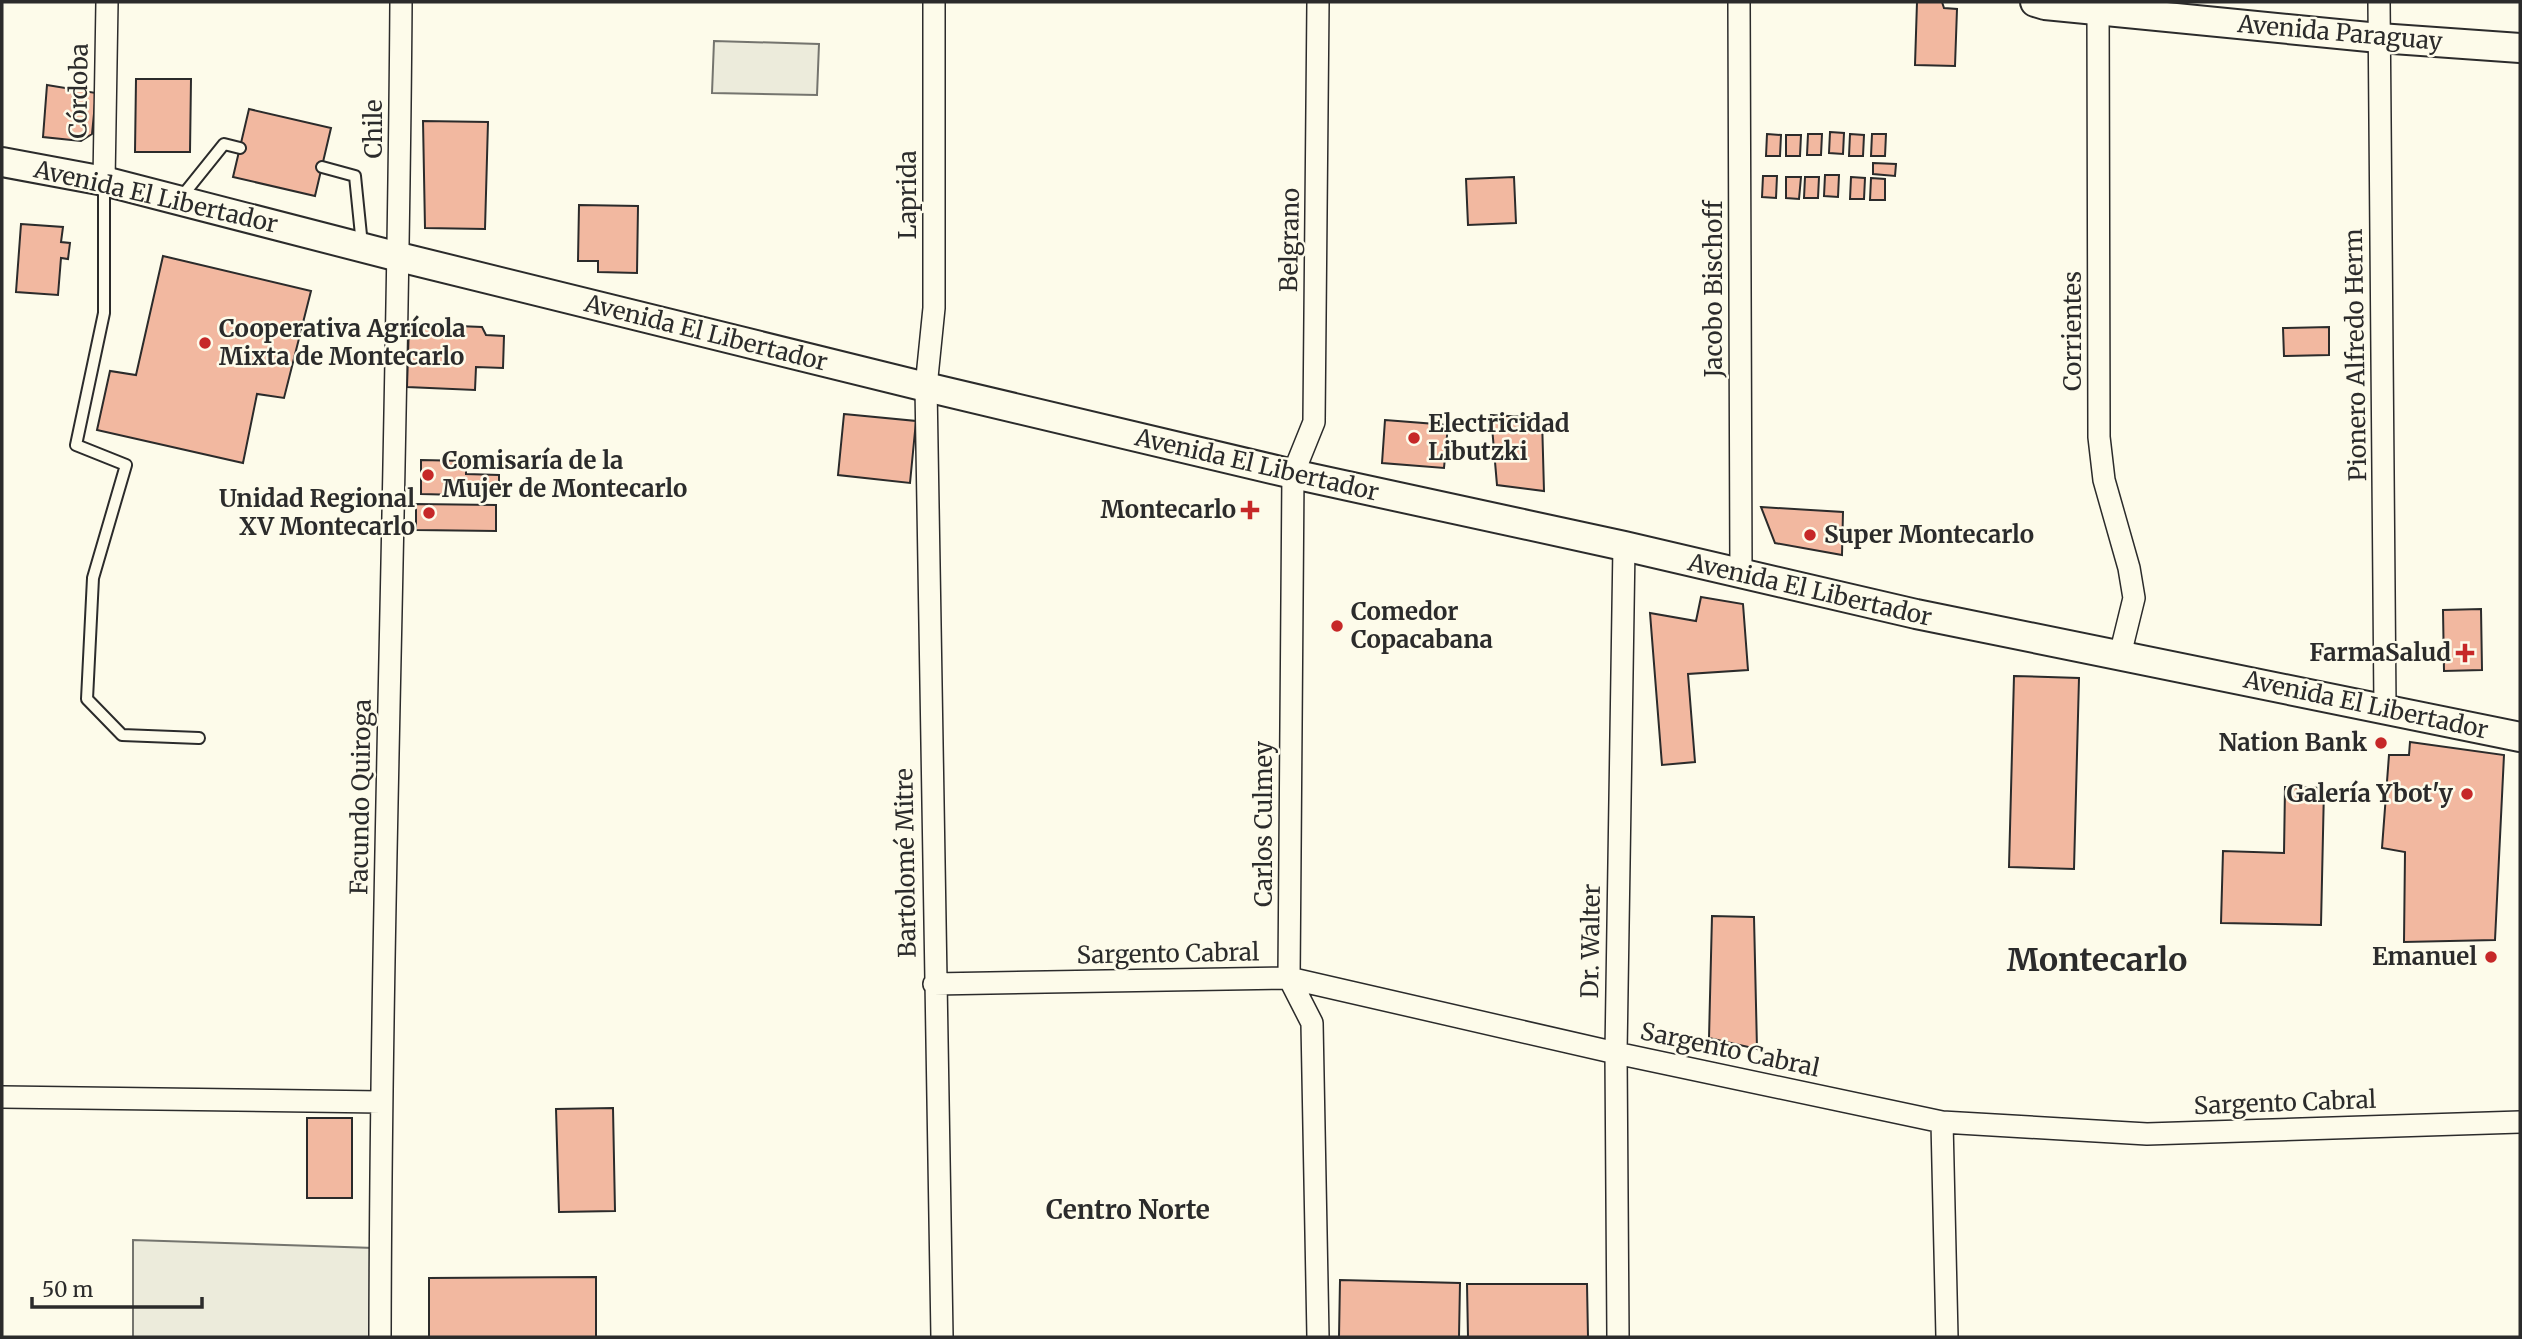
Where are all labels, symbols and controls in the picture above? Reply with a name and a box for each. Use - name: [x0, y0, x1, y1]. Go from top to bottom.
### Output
- street label: Avenida Paraguay: [2235, 8, 2444, 57]
- street label: Córdoba: [62, 43, 95, 139]
- street label: Chile: [358, 99, 389, 159]
- street label: Laprida: [892, 150, 923, 239]
- street label: Avenida El Libertador: [30, 153, 281, 240]
- street label: Belgrano: [1273, 188, 1306, 292]
- street label: Jacobo Bischoff: [1698, 199, 1729, 379]
- street label: Pionero Alfredo Herm: [2338, 228, 2373, 482]
- street label: Corrientes: [2057, 271, 2088, 391]
- street label: Avenida El Libertador: [581, 287, 831, 378]
- place label: Cooperativa Agrícola Mixta de Montecarlo: [219, 313, 466, 372]
- marker: Cooperativa Agrícola Mixta de Montecarlo: [197, 335, 213, 351]
- place label: Electricidad Libutzki: [1428, 408, 1570, 467]
- street label: Avenida El Libertador: [1131, 421, 1382, 508]
- marker: Electricidad Libutzki: [1406, 430, 1422, 446]
- place label: Comisaría de la Mujer de Montecarlo: [442, 445, 687, 504]
- marker: Comisaría de la Mujer de Montecarlo: [420, 467, 436, 483]
- place label: Unidad Regional XV Montecarlo: [219, 483, 415, 542]
- place label: Montecarlo: [1101, 494, 1236, 525]
- marker: Montecarlo: [1242, 502, 1258, 518]
- marker: Unidad Regional XV Montecarlo: [421, 505, 437, 521]
- place label: Super Montecarlo: [1824, 519, 2034, 550]
- marker: Super Montecarlo: [1802, 527, 1818, 543]
- street label: Avenida El Libertador: [1684, 546, 1935, 633]
- place label: Comedor Copacabana: [1351, 596, 1493, 655]
- marker: Comedor Copacabana: [1329, 618, 1345, 634]
- place label: FarmaSalud: [2309, 637, 2451, 668]
- marker: FarmaSalud: [2457, 645, 2473, 661]
- street label: Avenida El Libertador: [2240, 663, 2491, 746]
- street label: Facundo Quiroga: [343, 699, 378, 895]
- place label: Nation Bank: [2219, 727, 2367, 758]
- marker: Nation Bank: [2373, 735, 2389, 751]
- street label: Carlos Culmey: [1248, 741, 1279, 907]
- street label: Bartolomé Mitre: [888, 768, 923, 958]
- place label: Galería Ybot'y: [2287, 778, 2454, 809]
- marker: Galería Ybot'y: [2459, 786, 2475, 802]
- street label: Dr. Walter: [1574, 883, 1607, 999]
- street label: Sargento Cabral: [1076, 936, 1260, 971]
- district label: Montecarlo: [2007, 940, 2187, 980]
- place label: Emanuel: [2372, 941, 2477, 972]
- marker: Emanuel: [2483, 949, 2499, 965]
- street label: Sargento Cabral: [1638, 1015, 1823, 1084]
- street label: Sargento Cabral: [2193, 1084, 2377, 1121]
- district label: Centro Norte: [1046, 1193, 1210, 1226]
- scale bar: [32, 1266, 201, 1310]
- text: 50 m: [42, 1276, 93, 1303]

